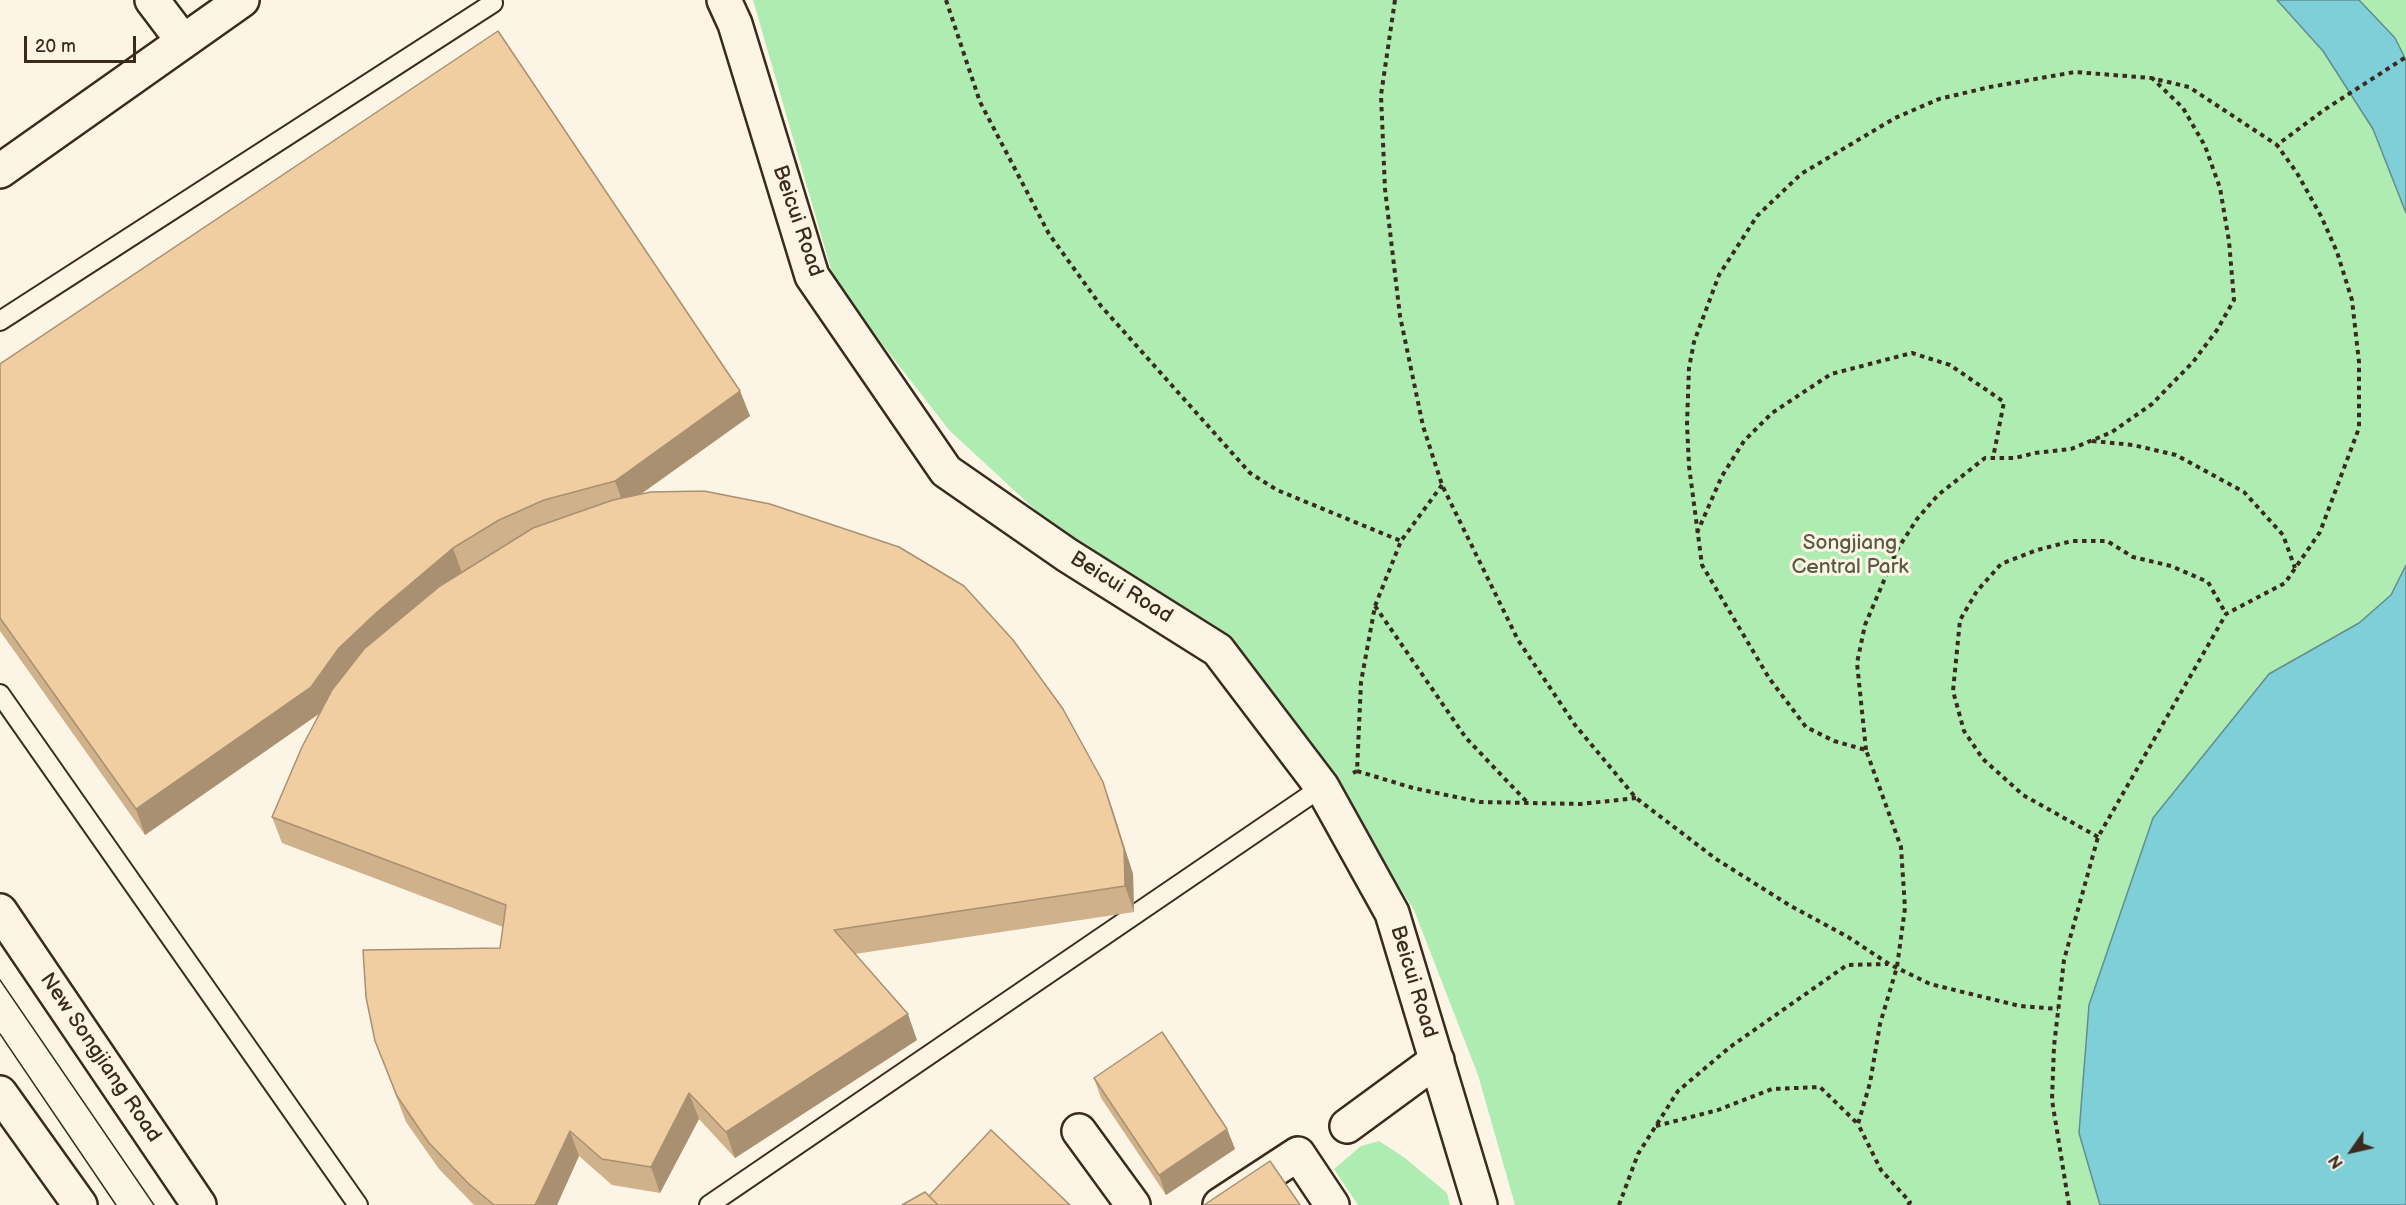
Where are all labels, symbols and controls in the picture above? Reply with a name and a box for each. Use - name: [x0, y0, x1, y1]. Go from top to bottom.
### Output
- scale bar: [27, 24, 140, 62]
- text: 20 m: [35, 36, 76, 57]
- street label: Beicui Road: [766, 162, 828, 280]
- park label: Songjiang Central Park: [1791, 531, 1909, 581]
- street label: Beicui Road: [1065, 547, 1177, 629]
- street label: Beicui Road: [1384, 923, 1442, 1041]
- street label: New Songjiang Road: [34, 969, 166, 1147]
- north arrow: [2322, 1121, 2382, 1181]
- text: N: [2325, 1151, 2348, 1172]

